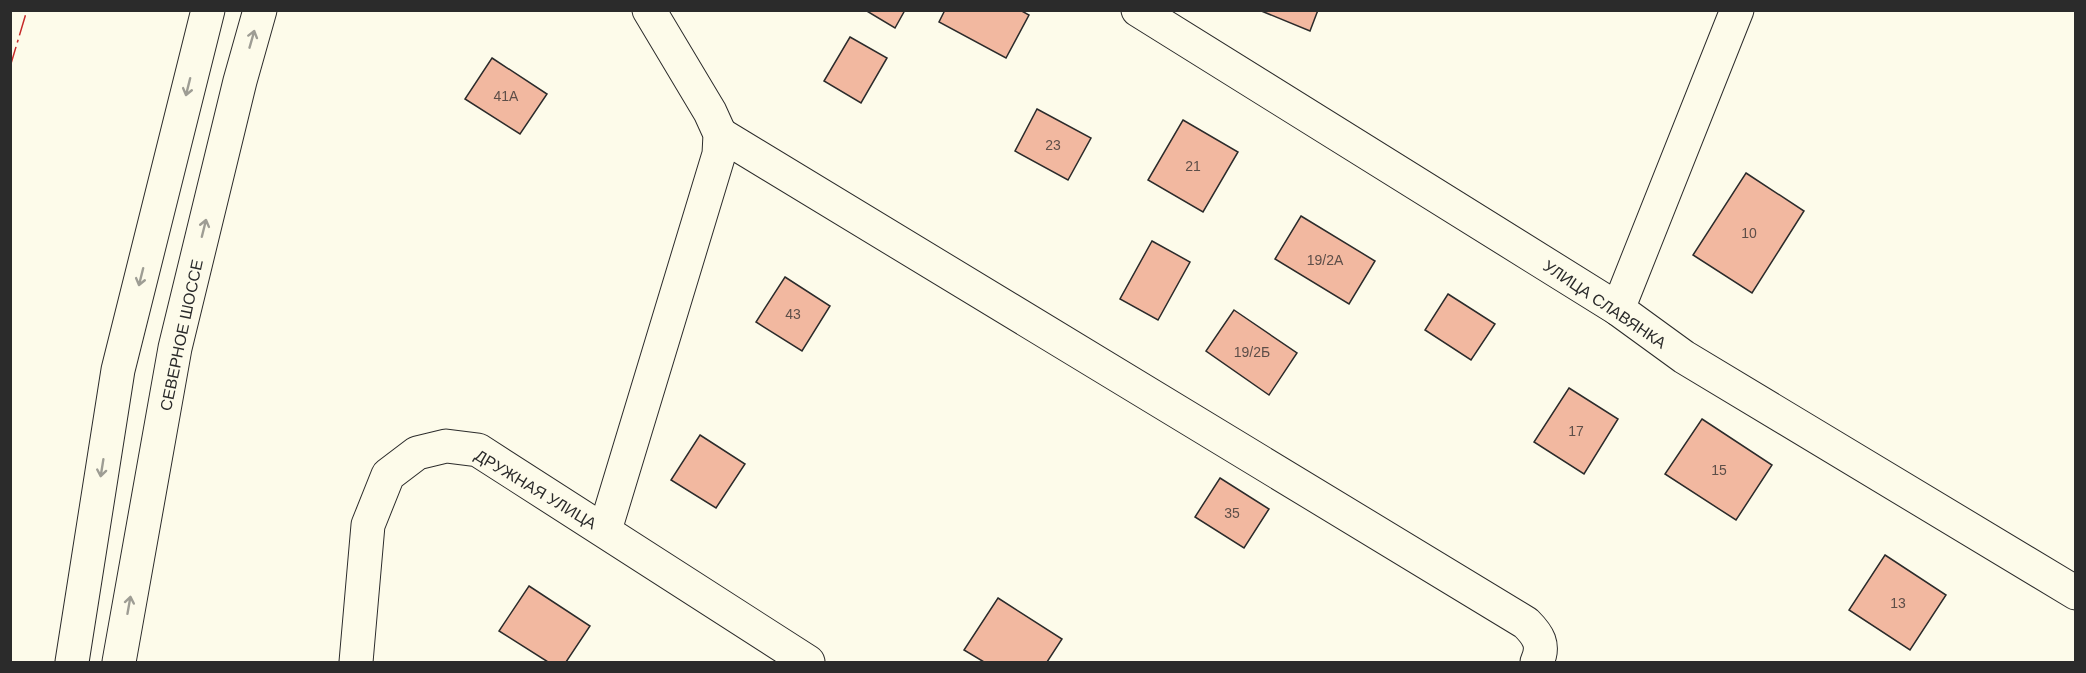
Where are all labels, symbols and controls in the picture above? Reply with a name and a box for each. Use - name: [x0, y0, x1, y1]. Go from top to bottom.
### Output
- one-way arrow: [247, 30, 258, 49]
- one-way arrow: [181, 78, 193, 97]
- house number: 41А: [494, 88, 519, 104]
- house number: 23: [1045, 137, 1061, 153]
- house number: 21: [1185, 158, 1201, 174]
- one-way arrow: [199, 219, 211, 238]
- house number: 10: [1741, 225, 1757, 241]
- house number: 19/2А: [1307, 252, 1344, 268]
- street label: УЛИЦА СЛАВЯНКА: [1540, 257, 1669, 352]
- street label: СЕВЕРНОЕ ШОССЕ: [157, 258, 206, 412]
- one-way arrow: [135, 267, 146, 286]
- house number: 43: [785, 306, 801, 322]
- house number: 19/2Б: [1234, 344, 1270, 360]
- house number: 17: [1568, 423, 1584, 439]
- street label: ДРУЖНАЯ УЛИЦА: [472, 446, 600, 533]
- one-way arrow: [97, 457, 108, 477]
- house number: 15: [1711, 462, 1727, 478]
- house number: 35: [1224, 505, 1240, 521]
- house number: 13: [1890, 595, 1906, 611]
- one-way arrow: [124, 596, 135, 615]

